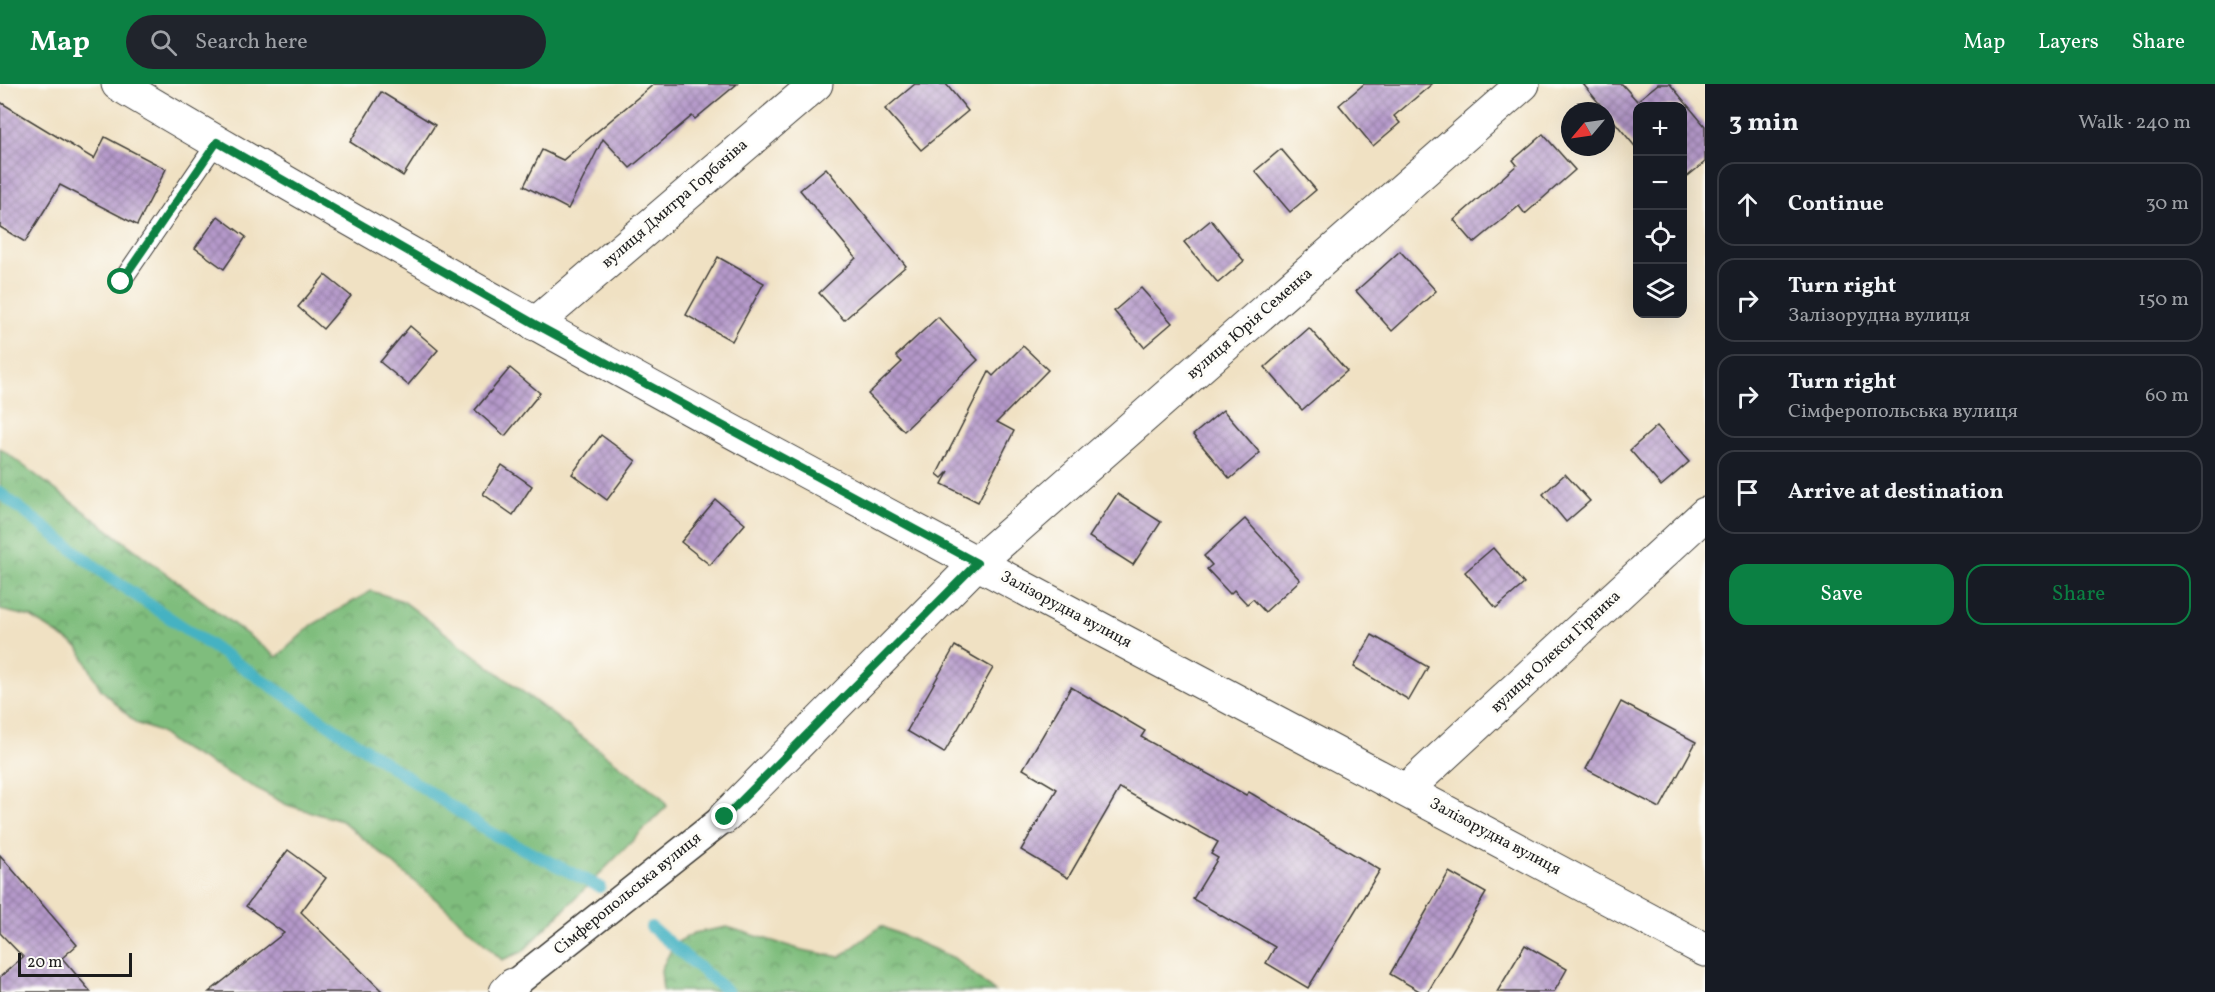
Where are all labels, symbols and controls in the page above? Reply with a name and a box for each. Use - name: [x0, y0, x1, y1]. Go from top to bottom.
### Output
- search box: [126, 15, 546, 69]
- text: Map: [30, 23, 90, 62]
- icon: search: [147, 26, 180, 59]
- text: Search here: [195, 27, 308, 58]
- text: Map: [1963, 28, 2005, 57]
- text: Layers: [2038, 28, 2099, 57]
- text: Share: [2132, 28, 2185, 57]
- north arrow: [1561, 102, 1615, 156]
- map controls: [1633, 102, 1687, 318]
- button: +: [1633, 102, 1687, 156]
- text: 3 min: [1729, 105, 1799, 141]
- text: Walk · 240 m: [2078, 109, 2191, 137]
- street label: вулиця Дмитра Горбачіва: [597, 134, 753, 274]
- button: −: [1633, 156, 1687, 210]
- icon: ahead: [1731, 188, 1764, 221]
- text: Continue: [1788, 189, 1884, 220]
- text: 30 m: [2145, 190, 2189, 218]
- button: locate: [1633, 210, 1687, 264]
- street label: вулиця Юрія Семенка: [1182, 263, 1318, 385]
- button: layers: [1633, 264, 1687, 318]
- route start: [107, 268, 133, 294]
- text: Turn right: [1788, 271, 1896, 302]
- icon: right: [1731, 284, 1764, 317]
- text: 150 m: [2138, 286, 2189, 314]
- text: Залізорудна вулиця: [1788, 302, 1970, 330]
- text: Turn right: [1788, 367, 1896, 398]
- icon: right: [1731, 380, 1764, 413]
- text: 60 m: [2145, 382, 2189, 410]
- text: Сімферопольська вулиця: [1788, 398, 2018, 426]
- icon: arrive: [1731, 476, 1764, 509]
- text: Arrive at destination: [1788, 477, 2004, 508]
- button: Save: [1729, 564, 1954, 625]
- button: Share: [1966, 564, 2191, 625]
- street label: Залізорудна вулиця: [997, 566, 1135, 654]
- street label: вулиця Олекси Гірника: [1486, 586, 1626, 718]
- street label: Залізорудна вулиця: [1426, 793, 1564, 881]
- route end: [711, 803, 737, 829]
- street label: Сімферопольська вулиця: [550, 828, 706, 960]
- scale bar: [18, 950, 132, 978]
- text: 20 m: [27, 952, 62, 974]

